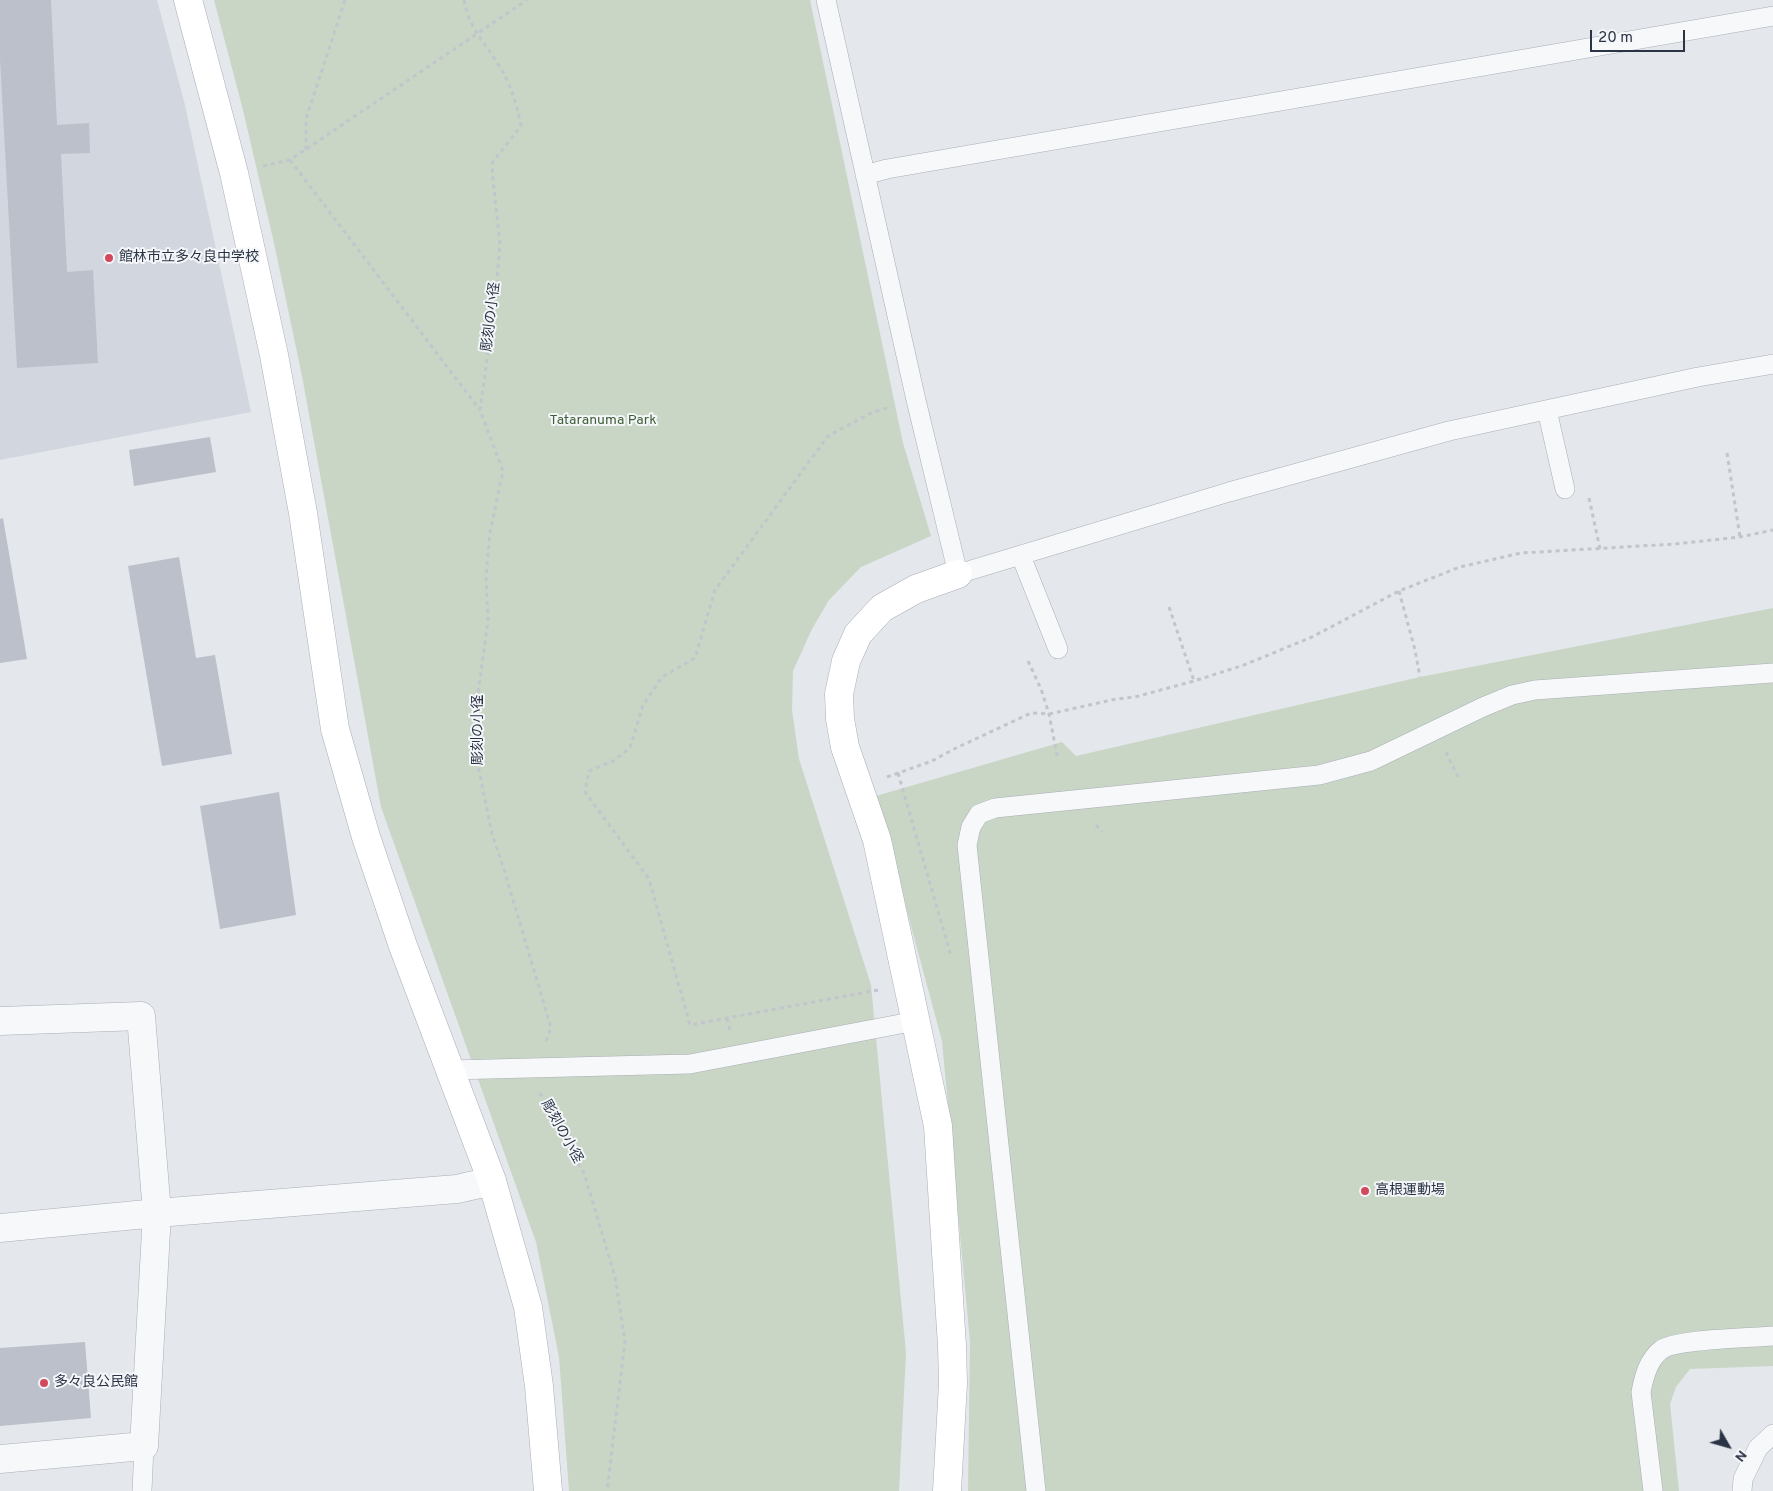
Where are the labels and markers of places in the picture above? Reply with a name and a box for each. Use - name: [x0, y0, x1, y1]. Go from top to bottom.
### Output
- place label: 館林市立多々良中学校: [119, 250, 259, 266]
- marker: 館林市立多々良中学校: [103, 252, 115, 264]
- place label: 高根運動場: [1375, 1183, 1445, 1199]
- marker: 高根運動場: [1359, 1185, 1371, 1197]
- place label: 多々良公民館: [54, 1375, 138, 1391]
- marker: 多々良公民館: [38, 1377, 50, 1389]

